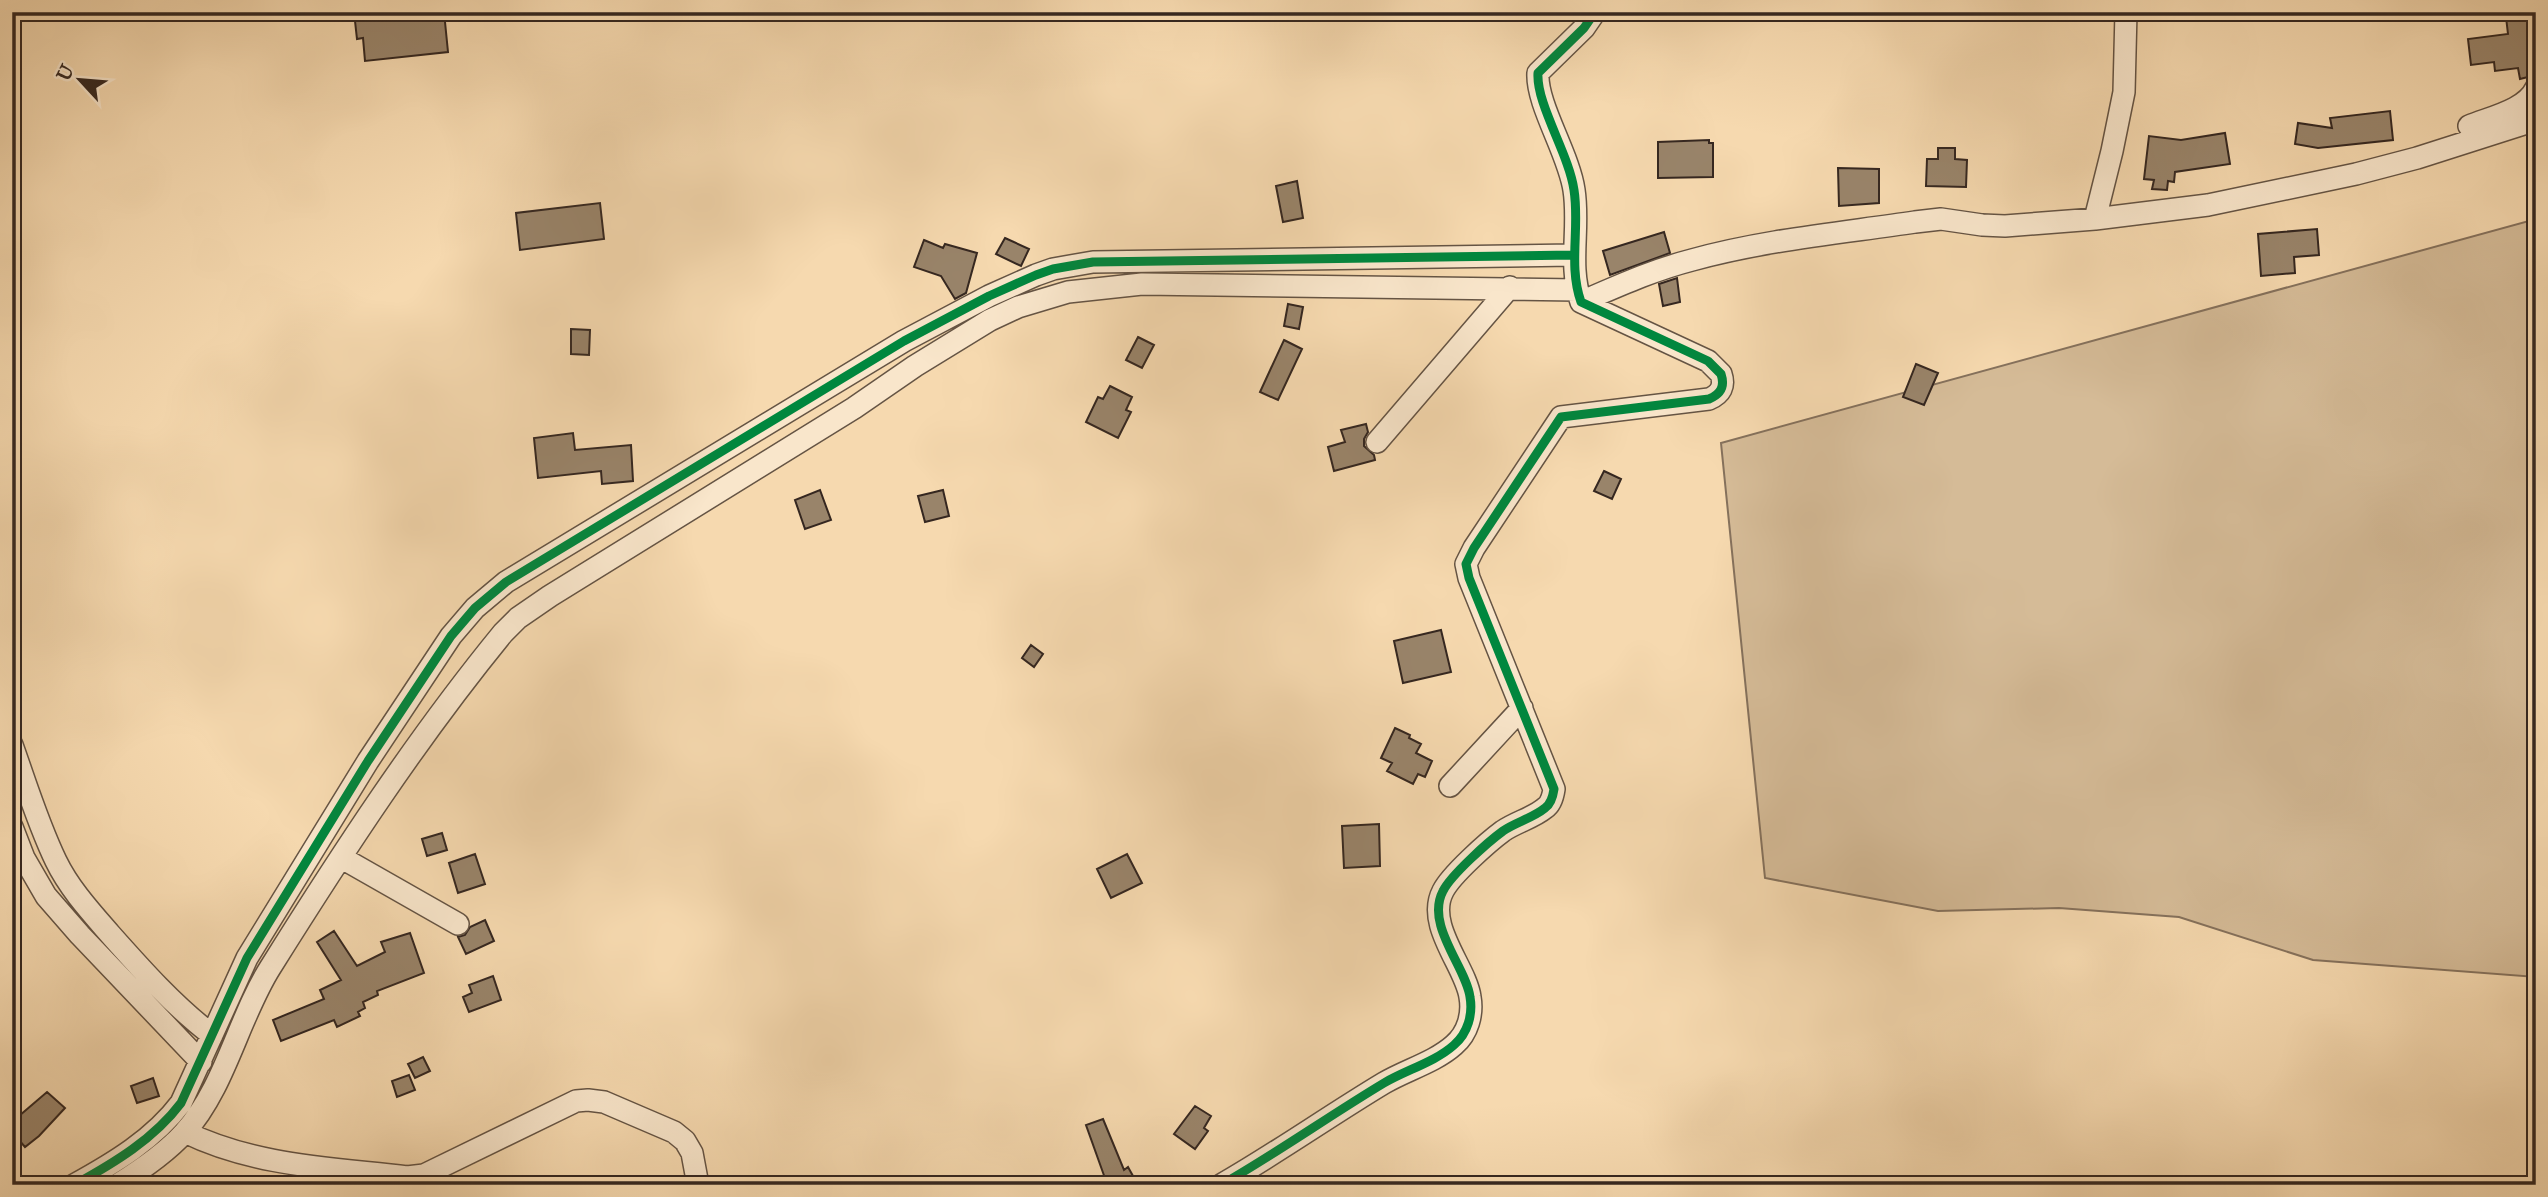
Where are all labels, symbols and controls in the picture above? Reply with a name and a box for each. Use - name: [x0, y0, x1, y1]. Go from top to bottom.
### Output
- north arrow: [46, 46, 116, 116]
- text: U: [52, 60, 79, 85]

